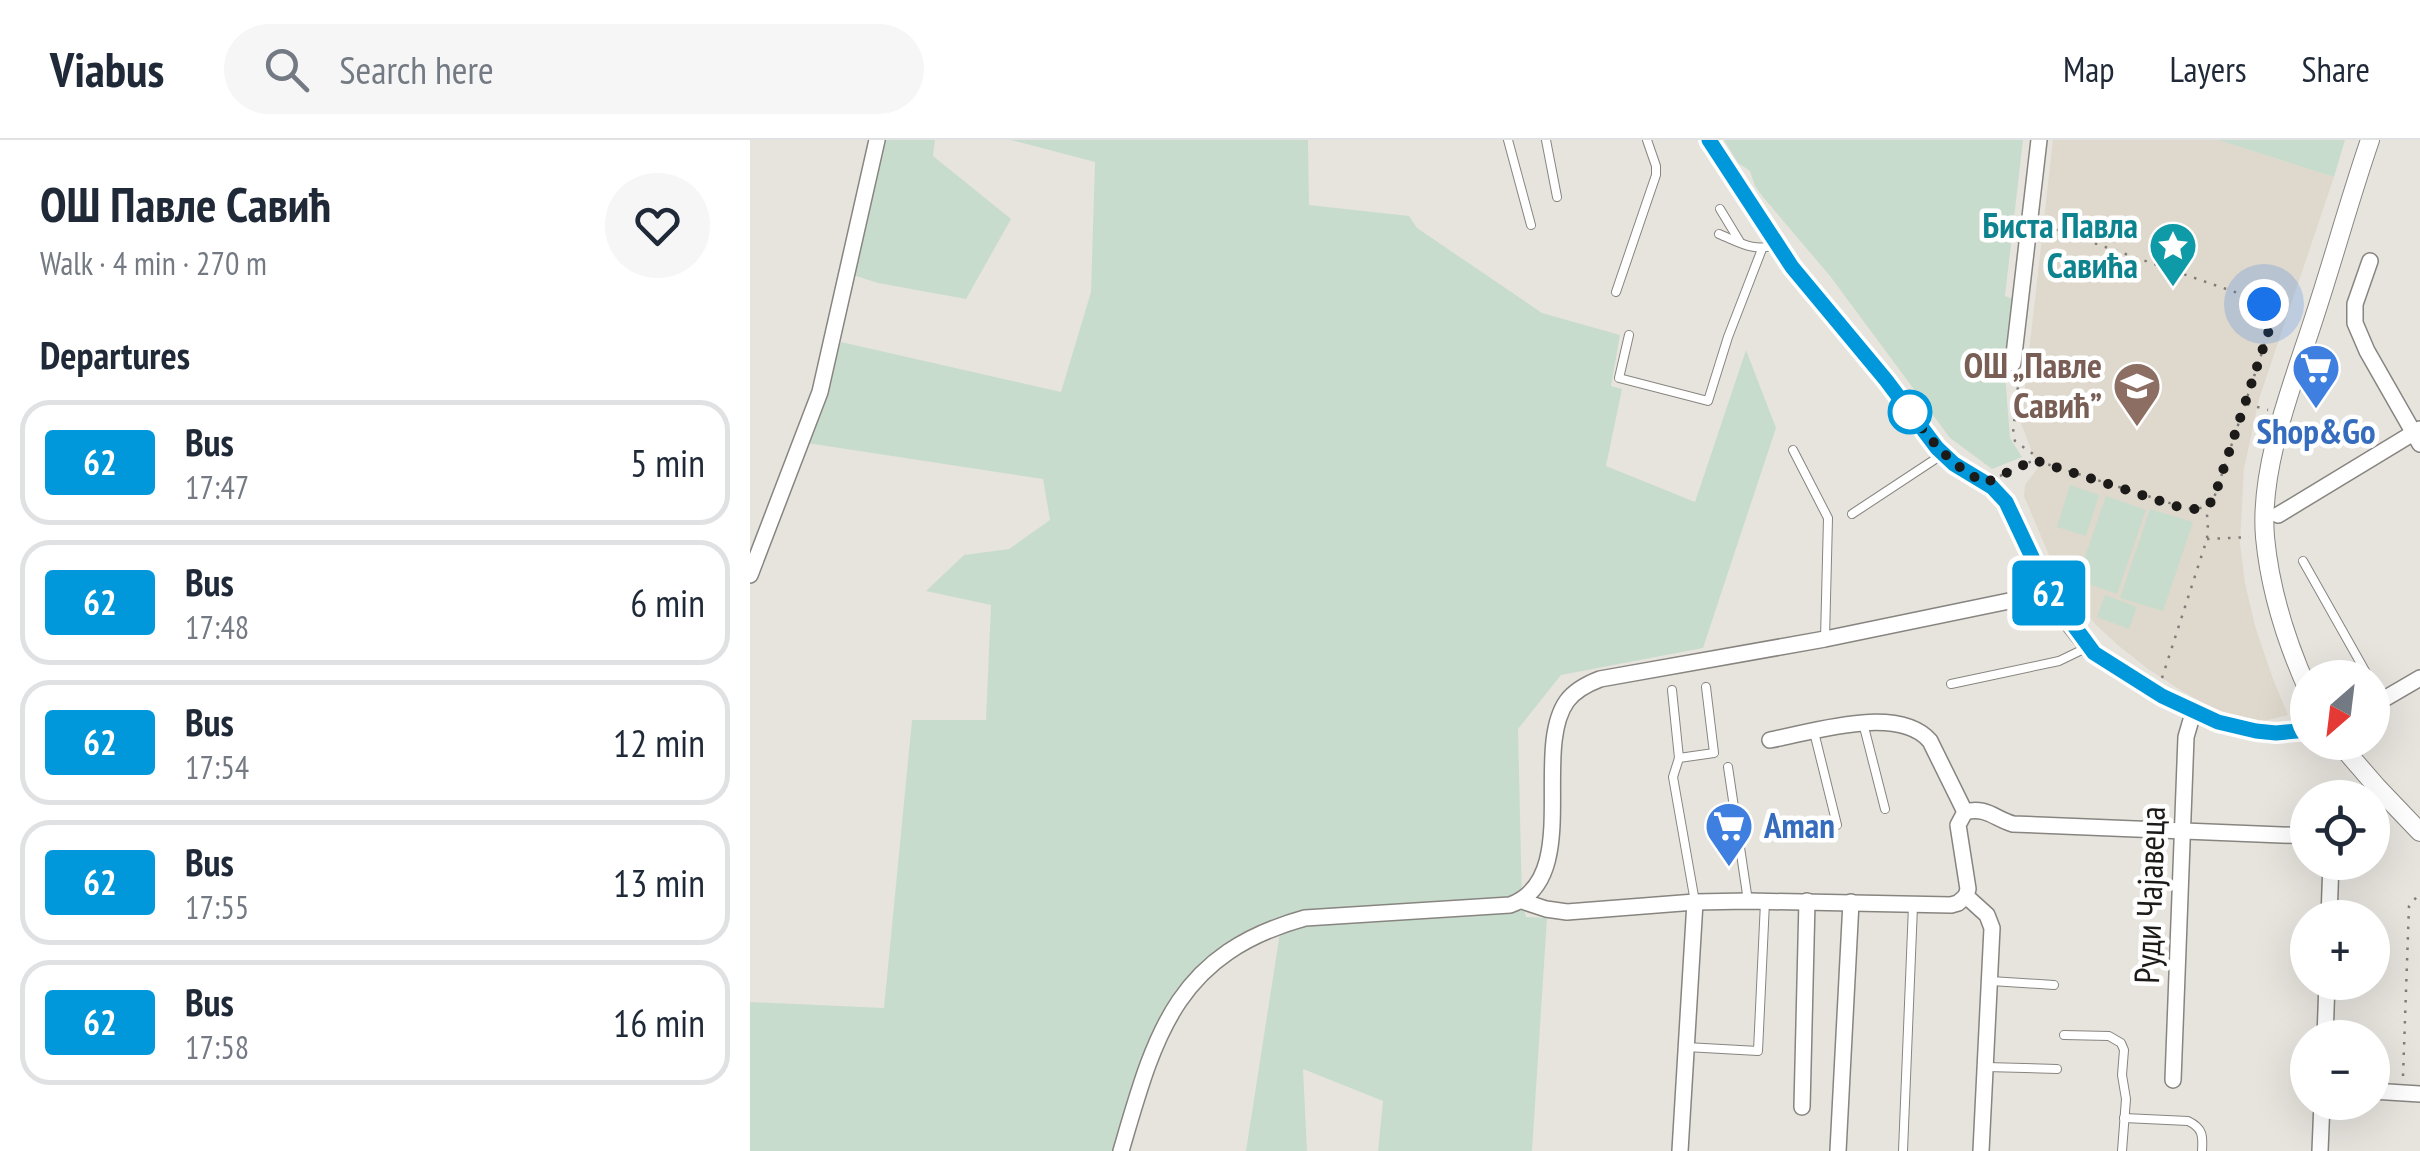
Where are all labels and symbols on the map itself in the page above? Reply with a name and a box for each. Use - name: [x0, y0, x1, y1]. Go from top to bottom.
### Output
- place label: Биста Павла Савића: [1983, 202, 2138, 288]
- place icon: Биста Павла Савића: [2147, 220, 2199, 288]
- your location: [2239, 279, 2289, 329]
- place label: ОШ „Павле Савић”: [1964, 342, 2102, 428]
- supermarket icon: Shop&Go: [2290, 342, 2342, 410]
- school or university icon: ОШ „Павле Савић”: [2111, 360, 2163, 428]
- unlabelled marker: [1889, 391, 1931, 433]
- place label: Shop&Go: [2257, 408, 2375, 454]
- line badge: 62: [2004, 560, 2094, 626]
- north arrow: [2290, 660, 2390, 760]
- supermarket icon: Aman: [1703, 800, 1755, 868]
- place label: Aman: [1763, 802, 1835, 848]
- street label: Руди Чајавеца: [2123, 806, 2175, 984]

